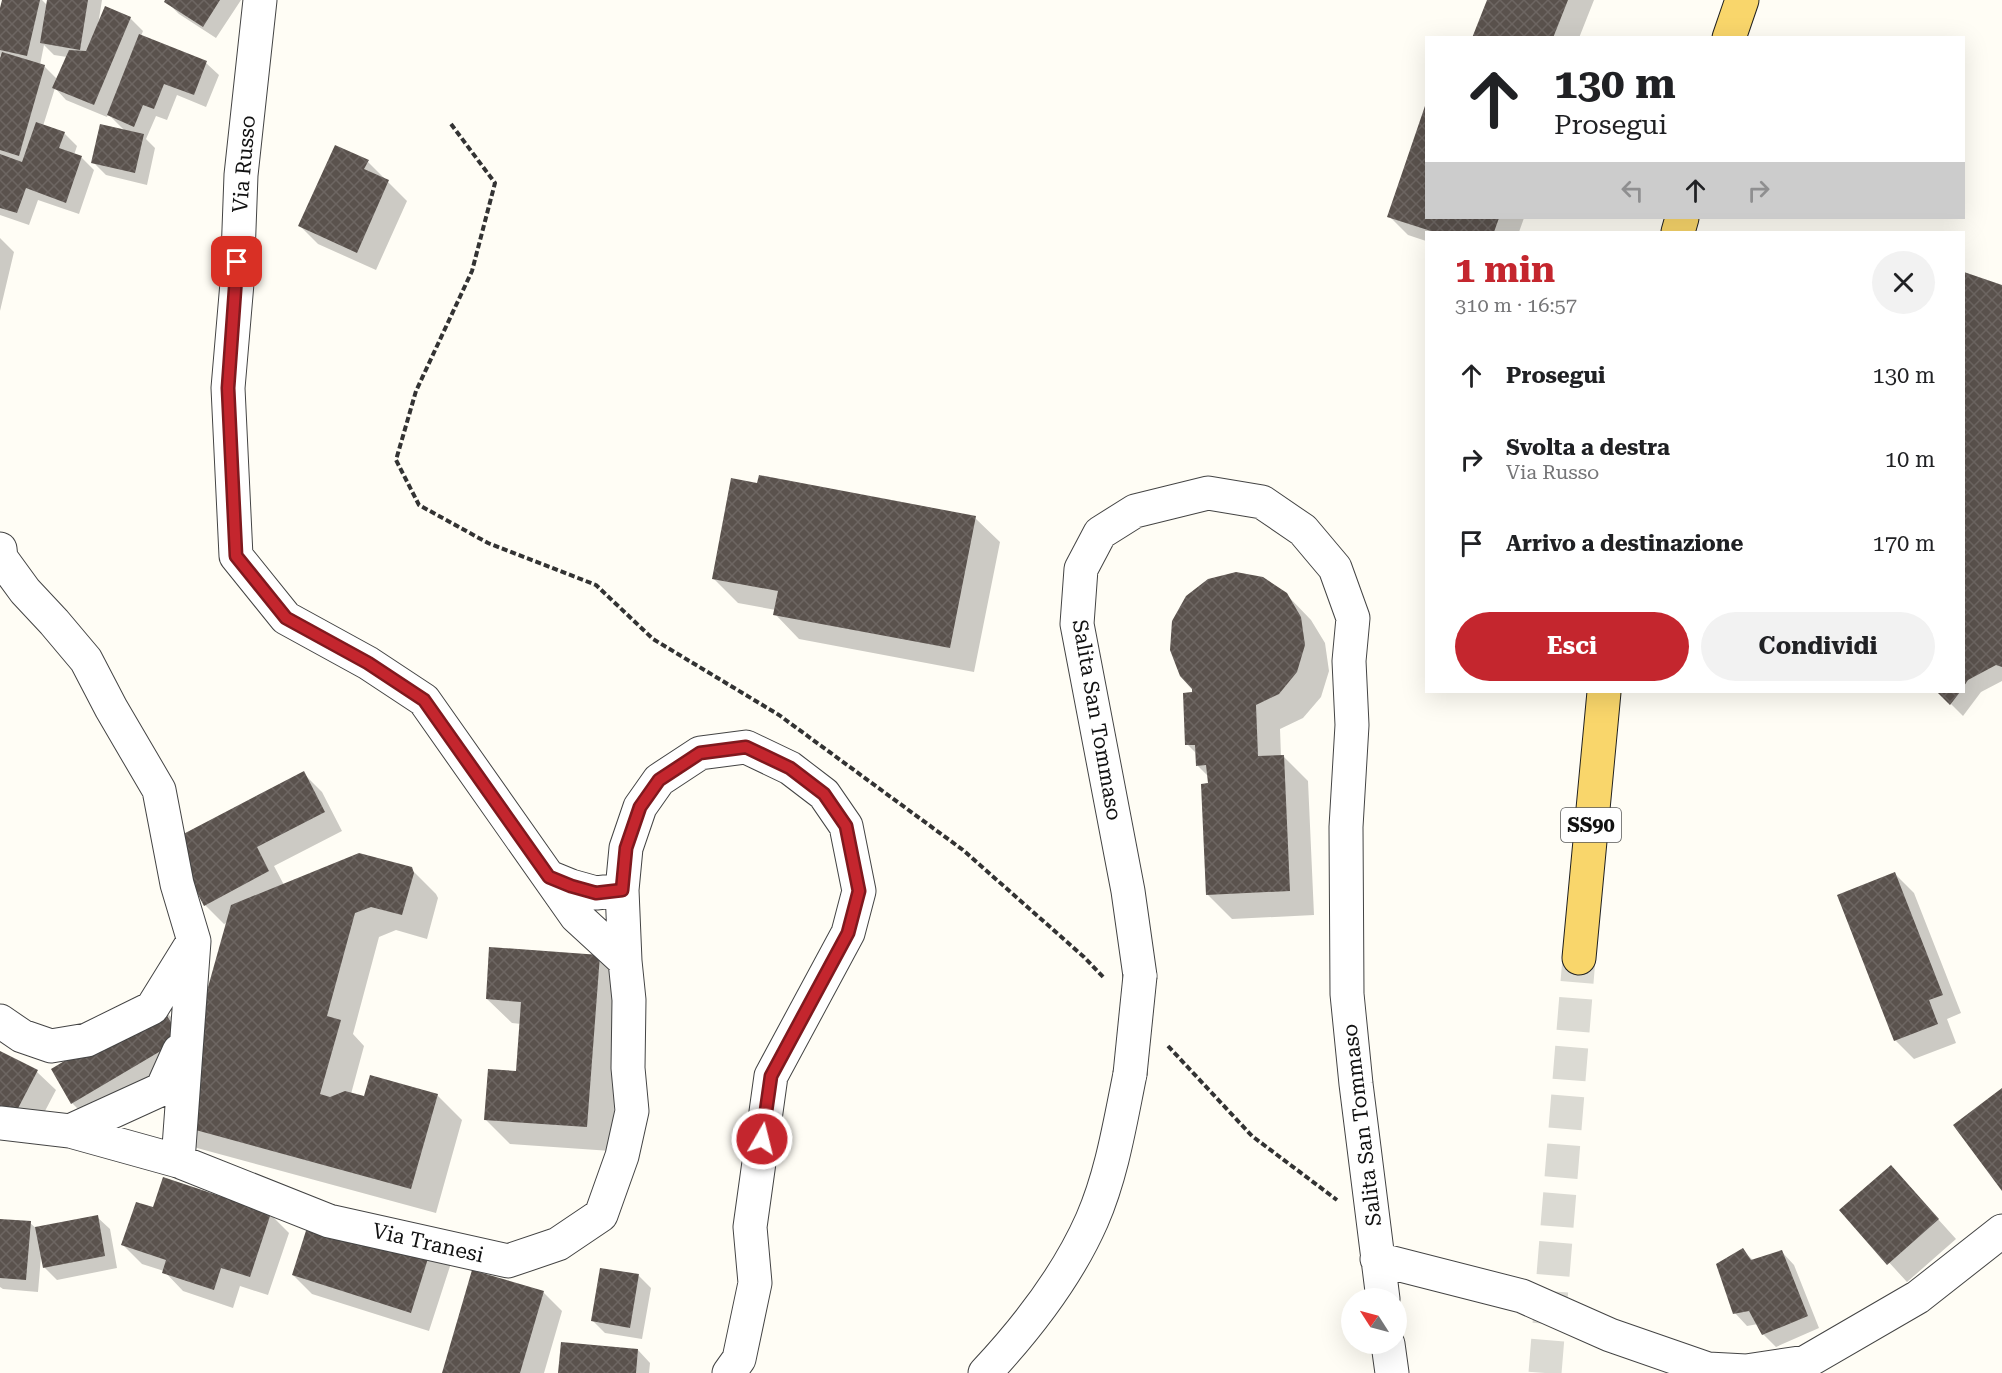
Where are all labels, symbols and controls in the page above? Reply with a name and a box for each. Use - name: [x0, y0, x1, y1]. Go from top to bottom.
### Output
- text: 130 m: [1554, 59, 1676, 108]
- icon: ahead: [1455, 60, 1533, 138]
- text: Prosegui: [1554, 109, 1667, 141]
- street label: Via Russo: [228, 114, 260, 214]
- icon: left: [1616, 174, 1649, 207]
- icon: ahead: [1679, 174, 1712, 207]
- icon: right: [1742, 174, 1775, 207]
- pin: [211, 236, 262, 287]
- icon: arrive: [220, 245, 253, 278]
- text: 1 min: [1455, 249, 1555, 291]
- button: close: [1872, 251, 1935, 314]
- text: 310 m · 16:57: [1455, 293, 1577, 317]
- icon: ahead: [1455, 359, 1488, 392]
- text: Prosegui: [1506, 363, 1605, 388]
- text: 130 m: [1872, 363, 1935, 388]
- text: Svolta a destra: [1506, 435, 1670, 460]
- icon: right: [1455, 443, 1488, 476]
- text: 10 m: [1885, 447, 1935, 472]
- text: Via Russo: [1506, 460, 1599, 484]
- icon: arrive: [1455, 527, 1488, 560]
- text: Arrivo a destinazione: [1506, 531, 1743, 556]
- text: 170 m: [1872, 531, 1935, 556]
- button: Esci: [1455, 612, 1689, 681]
- button: Condividi: [1701, 612, 1935, 681]
- street label: Salita San Tommaso: [1068, 618, 1126, 822]
- road number: SS90: [1561, 808, 1621, 842]
- street label: Salita San Tommaso: [1338, 1022, 1386, 1228]
- position arrow: [730, 1107, 794, 1171]
- street label: Via Tranesi: [370, 1219, 486, 1268]
- north arrow: [1341, 1288, 1407, 1354]
- map controls: [1341, 1288, 1407, 1354]

